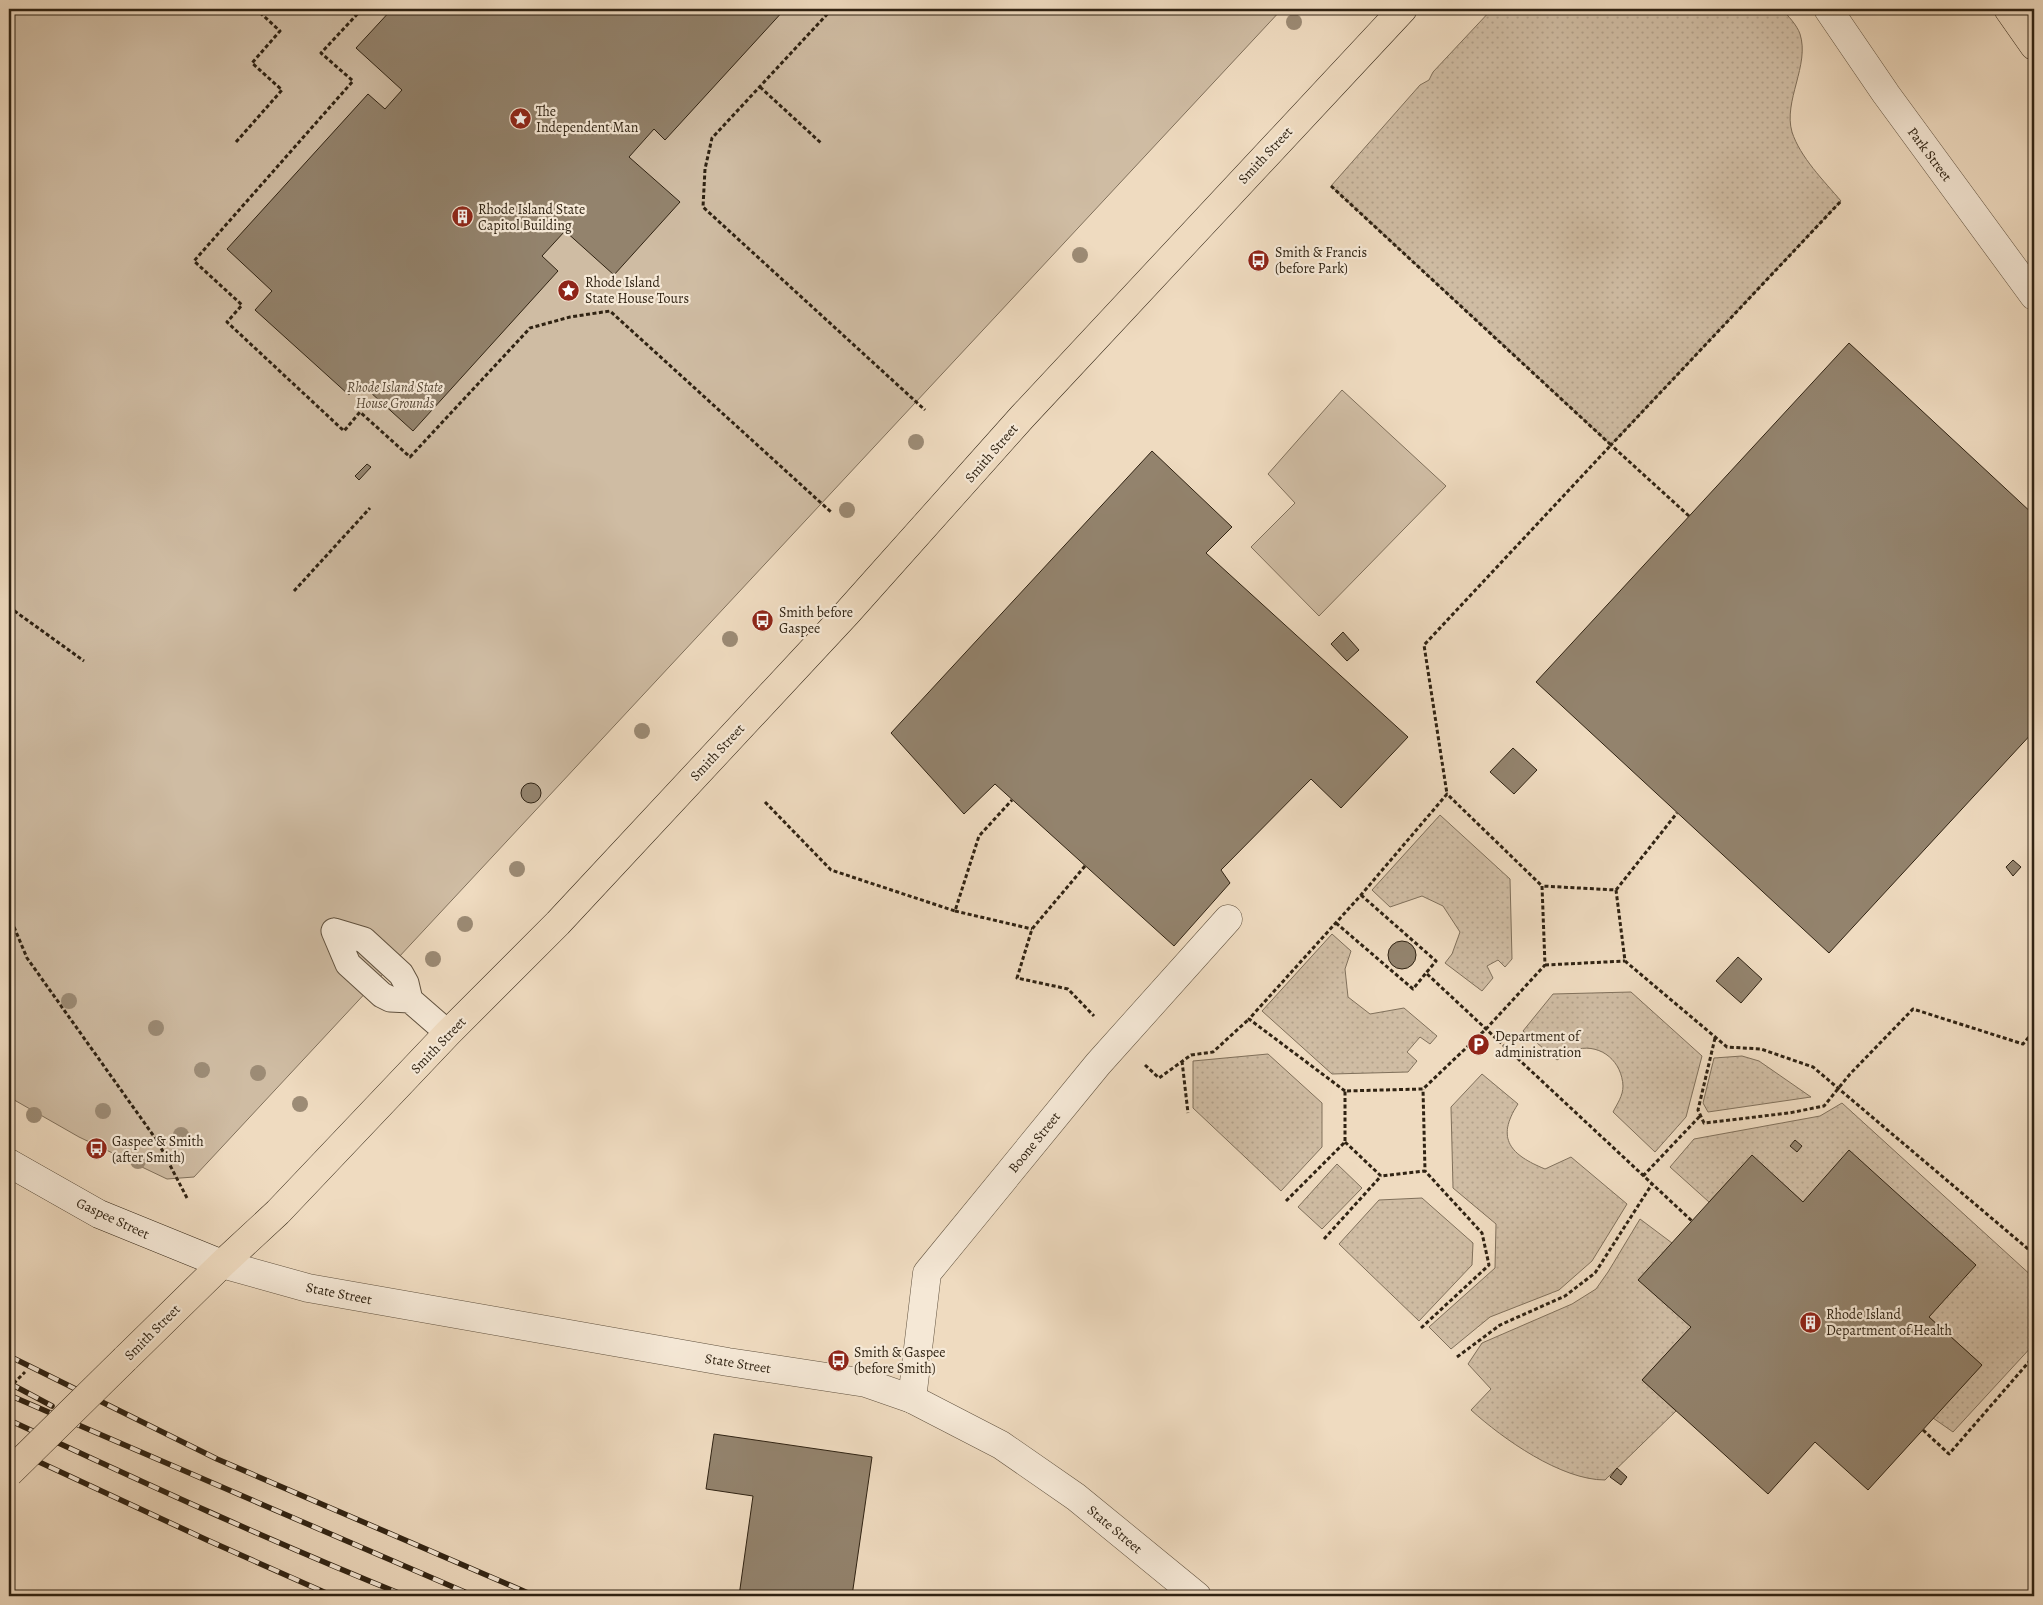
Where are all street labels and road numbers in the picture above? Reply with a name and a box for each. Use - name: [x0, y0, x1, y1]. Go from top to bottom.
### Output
- street label: Smith Street: [1234, 122, 1297, 188]
- street label: Park Street: [1903, 123, 1957, 186]
- street label: Smith Street: [961, 420, 1022, 487]
- street label: Smith Street: [686, 719, 749, 785]
- street label: Smith Street: [406, 1013, 471, 1078]
- street label: Boone Street: [1004, 1108, 1065, 1177]
- street label: Gaspee Street: [73, 1193, 153, 1244]
- street label: State Street: [304, 1278, 374, 1309]
- street label: Smith Street: [120, 1300, 185, 1365]
- street label: State Street: [704, 1349, 773, 1378]
- street label: State Street: [1083, 1501, 1147, 1558]

